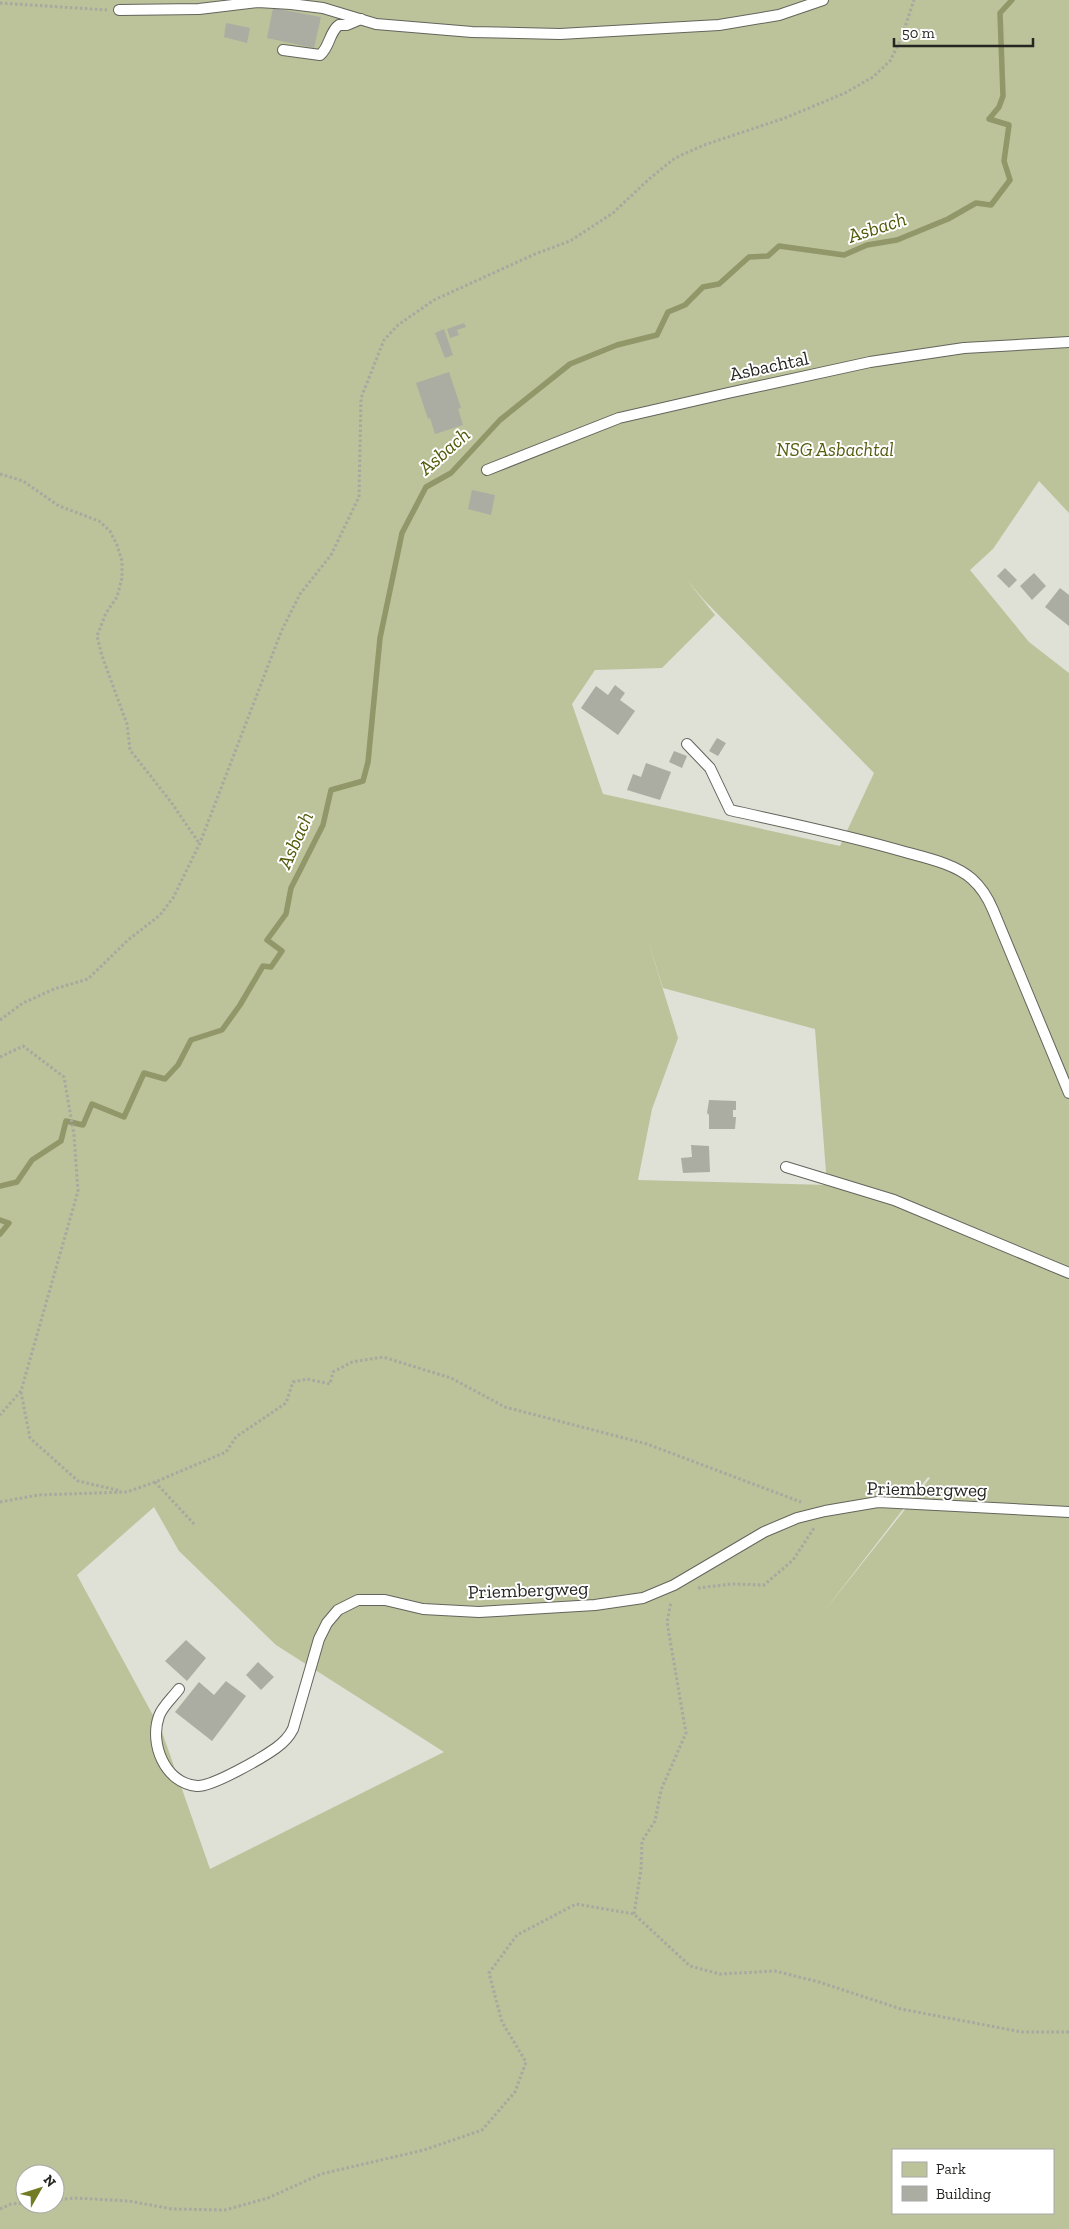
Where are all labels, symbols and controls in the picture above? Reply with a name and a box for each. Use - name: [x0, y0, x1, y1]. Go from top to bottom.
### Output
- scale bar: [894, 15, 1033, 47]
- text: 50 m: [902, 24, 935, 42]
- water label: Asbach: [844, 206, 909, 248]
- street label: Asbachtal: [727, 346, 811, 386]
- water label: Asbach: [413, 422, 475, 480]
- park label: NSG Asbachtal: [776, 438, 894, 461]
- water label: Asbach: [271, 808, 318, 873]
- street label: Priembergweg: [866, 1476, 988, 1502]
- street label: Priembergweg: [467, 1576, 589, 1604]
- legend: [892, 2149, 1054, 2214]
- text: Park: [936, 2160, 966, 2178]
- north arrow: [15, 2164, 65, 2214]
- text: N: [40, 2172, 60, 2191]
- text: Building: [936, 2185, 991, 2203]

